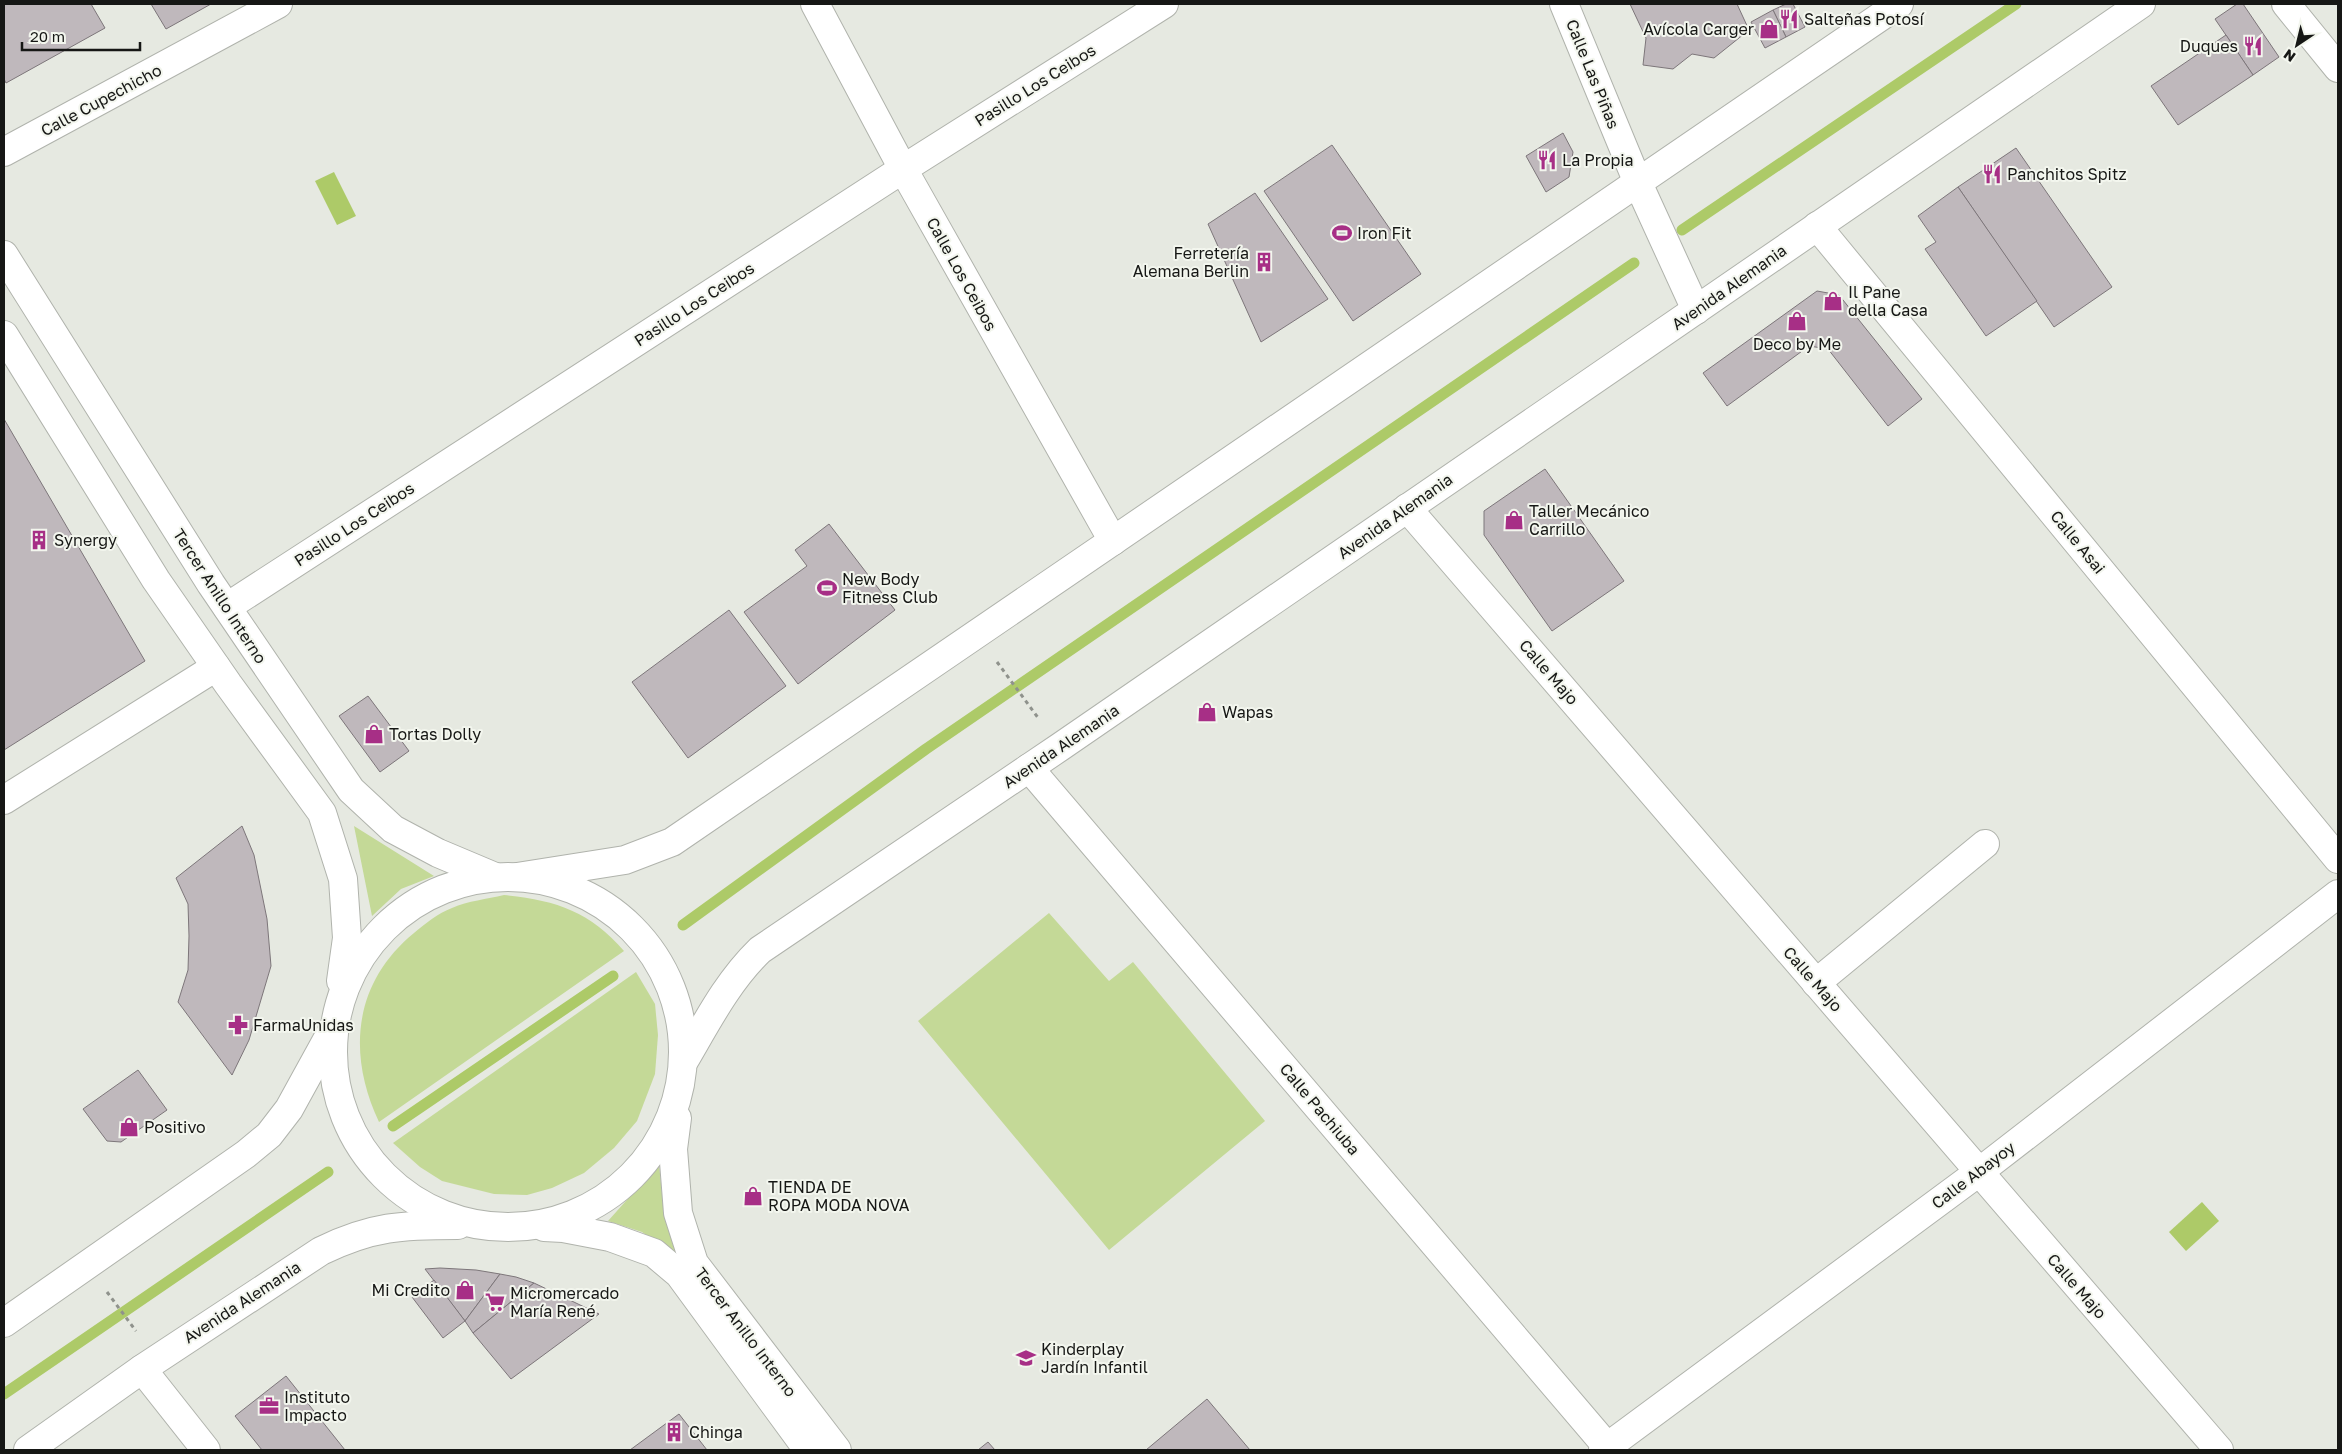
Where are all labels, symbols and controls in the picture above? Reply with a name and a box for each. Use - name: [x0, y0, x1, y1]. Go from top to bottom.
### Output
- restaurant icon: Salteñas Potosí: [1778, 8, 1800, 30]
- place label: Salteñas Potosí: [1804, 9, 1926, 29]
- street label: Calle Las Piñas: [1562, 16, 1624, 132]
- shop icon: Avícola Carger: [1758, 18, 1780, 40]
- place label: Avícola Carger: [1643, 19, 1754, 39]
- scale bar: [22, 20, 140, 52]
- north arrow: [2272, 20, 2322, 70]
- text: 20 m: [30, 27, 65, 45]
- restaurant icon: Duques: [2242, 35, 2264, 57]
- place label: Duques: [2180, 36, 2238, 56]
- street label: Pasillo Los Ceibos: [971, 40, 1099, 130]
- text: N: [2280, 46, 2298, 66]
- street label: Calle Cupechicho: [37, 60, 165, 140]
- restaurant icon: La Propia: [1536, 149, 1558, 171]
- place label: La Propia: [1562, 150, 1634, 170]
- restaurant icon: Panchitos Spitz: [1981, 163, 2003, 185]
- place label: Panchitos Spitz: [2007, 164, 2127, 184]
- street label: Calle Los Ceibos: [923, 214, 1001, 334]
- sports icon: Iron Fit: [1331, 222, 1353, 244]
- place label: Iron Fit: [1357, 223, 1412, 243]
- street label: Avenida Alemania: [1668, 240, 1790, 334]
- place label: Ferretería Alemana Berlin: [1133, 243, 1249, 281]
- building icon: Ferretería Alemana Berlin: [1253, 251, 1275, 273]
- street label: Pasillo Los Ceibos: [630, 258, 758, 350]
- place label: Il Pane della Casa: [1848, 282, 1928, 320]
- shop icon: Il Pane della Casa: [1822, 290, 1844, 312]
- shop icon: Deco by Me: [1786, 310, 1808, 332]
- place label: Deco by Me: [1753, 334, 1841, 354]
- street label: Avenida Alemania: [1334, 469, 1456, 563]
- street label: Pasillo Los Ceibos: [290, 478, 418, 570]
- place label: Taller Mecánico Carrillo: [1529, 501, 1649, 539]
- street label: Calle Asai: [2046, 506, 2110, 578]
- shop icon: Taller Mecánico Carrillo: [1503, 509, 1525, 531]
- street label: Tercer Anillo Interno: [169, 525, 271, 667]
- building icon: Synergy: [28, 529, 50, 551]
- place label: Synergy: [54, 530, 117, 550]
- place label: New Body Fitness Club: [842, 569, 938, 607]
- sports icon: New Body Fitness Club: [816, 577, 838, 599]
- street label: Calle Majo: [1515, 635, 1583, 709]
- street label: Avenida Alemania: [999, 700, 1123, 792]
- shop icon: Wapas: [1196, 701, 1218, 723]
- place label: Wapas: [1222, 702, 1273, 722]
- shop icon: Tortas Dolly: [363, 723, 385, 745]
- place label: Tortas Dolly: [389, 724, 481, 744]
- street label: Calle Majo: [1779, 942, 1847, 1016]
- pharmacy icon: FarmaUnidas: [227, 1014, 249, 1036]
- place label: FarmaUnidas: [253, 1015, 354, 1035]
- street label: Calle Pachiuba: [1276, 1059, 1364, 1159]
- shop icon: Positivo: [118, 1116, 140, 1138]
- place label: Positivo: [144, 1117, 206, 1137]
- street label: Calle Abayoy: [1927, 1137, 2019, 1213]
- place label: TIENDA DE ROPA MODA NOVA: [768, 1177, 910, 1215]
- shop icon: TIENDA DE ROPA MODA NOVA: [742, 1185, 764, 1207]
- street label: Calle Majo: [2043, 1249, 2111, 1323]
- street label: Avenida Alemania: [180, 1257, 304, 1347]
- street label: Tercer Anillo Interno: [691, 1263, 801, 1401]
- shop icon: Mi Credito: [454, 1279, 476, 1301]
- place label: Mi Credito: [372, 1280, 450, 1300]
- place label: Micromercado María René: [510, 1283, 619, 1321]
- supermarket icon: Micromercado María René: [484, 1291, 506, 1313]
- place label: Kinderplay Jardín Infantil: [1041, 1339, 1148, 1377]
- school or university icon: Kinderplay Jardín Infantil: [1015, 1347, 1037, 1369]
- place label: Instituto Impacto: [284, 1387, 350, 1425]
- office icon: Instituto Impacto: [258, 1395, 280, 1417]
- building icon: Chinga: [663, 1421, 685, 1443]
- place label: Chinga: [689, 1422, 743, 1442]

